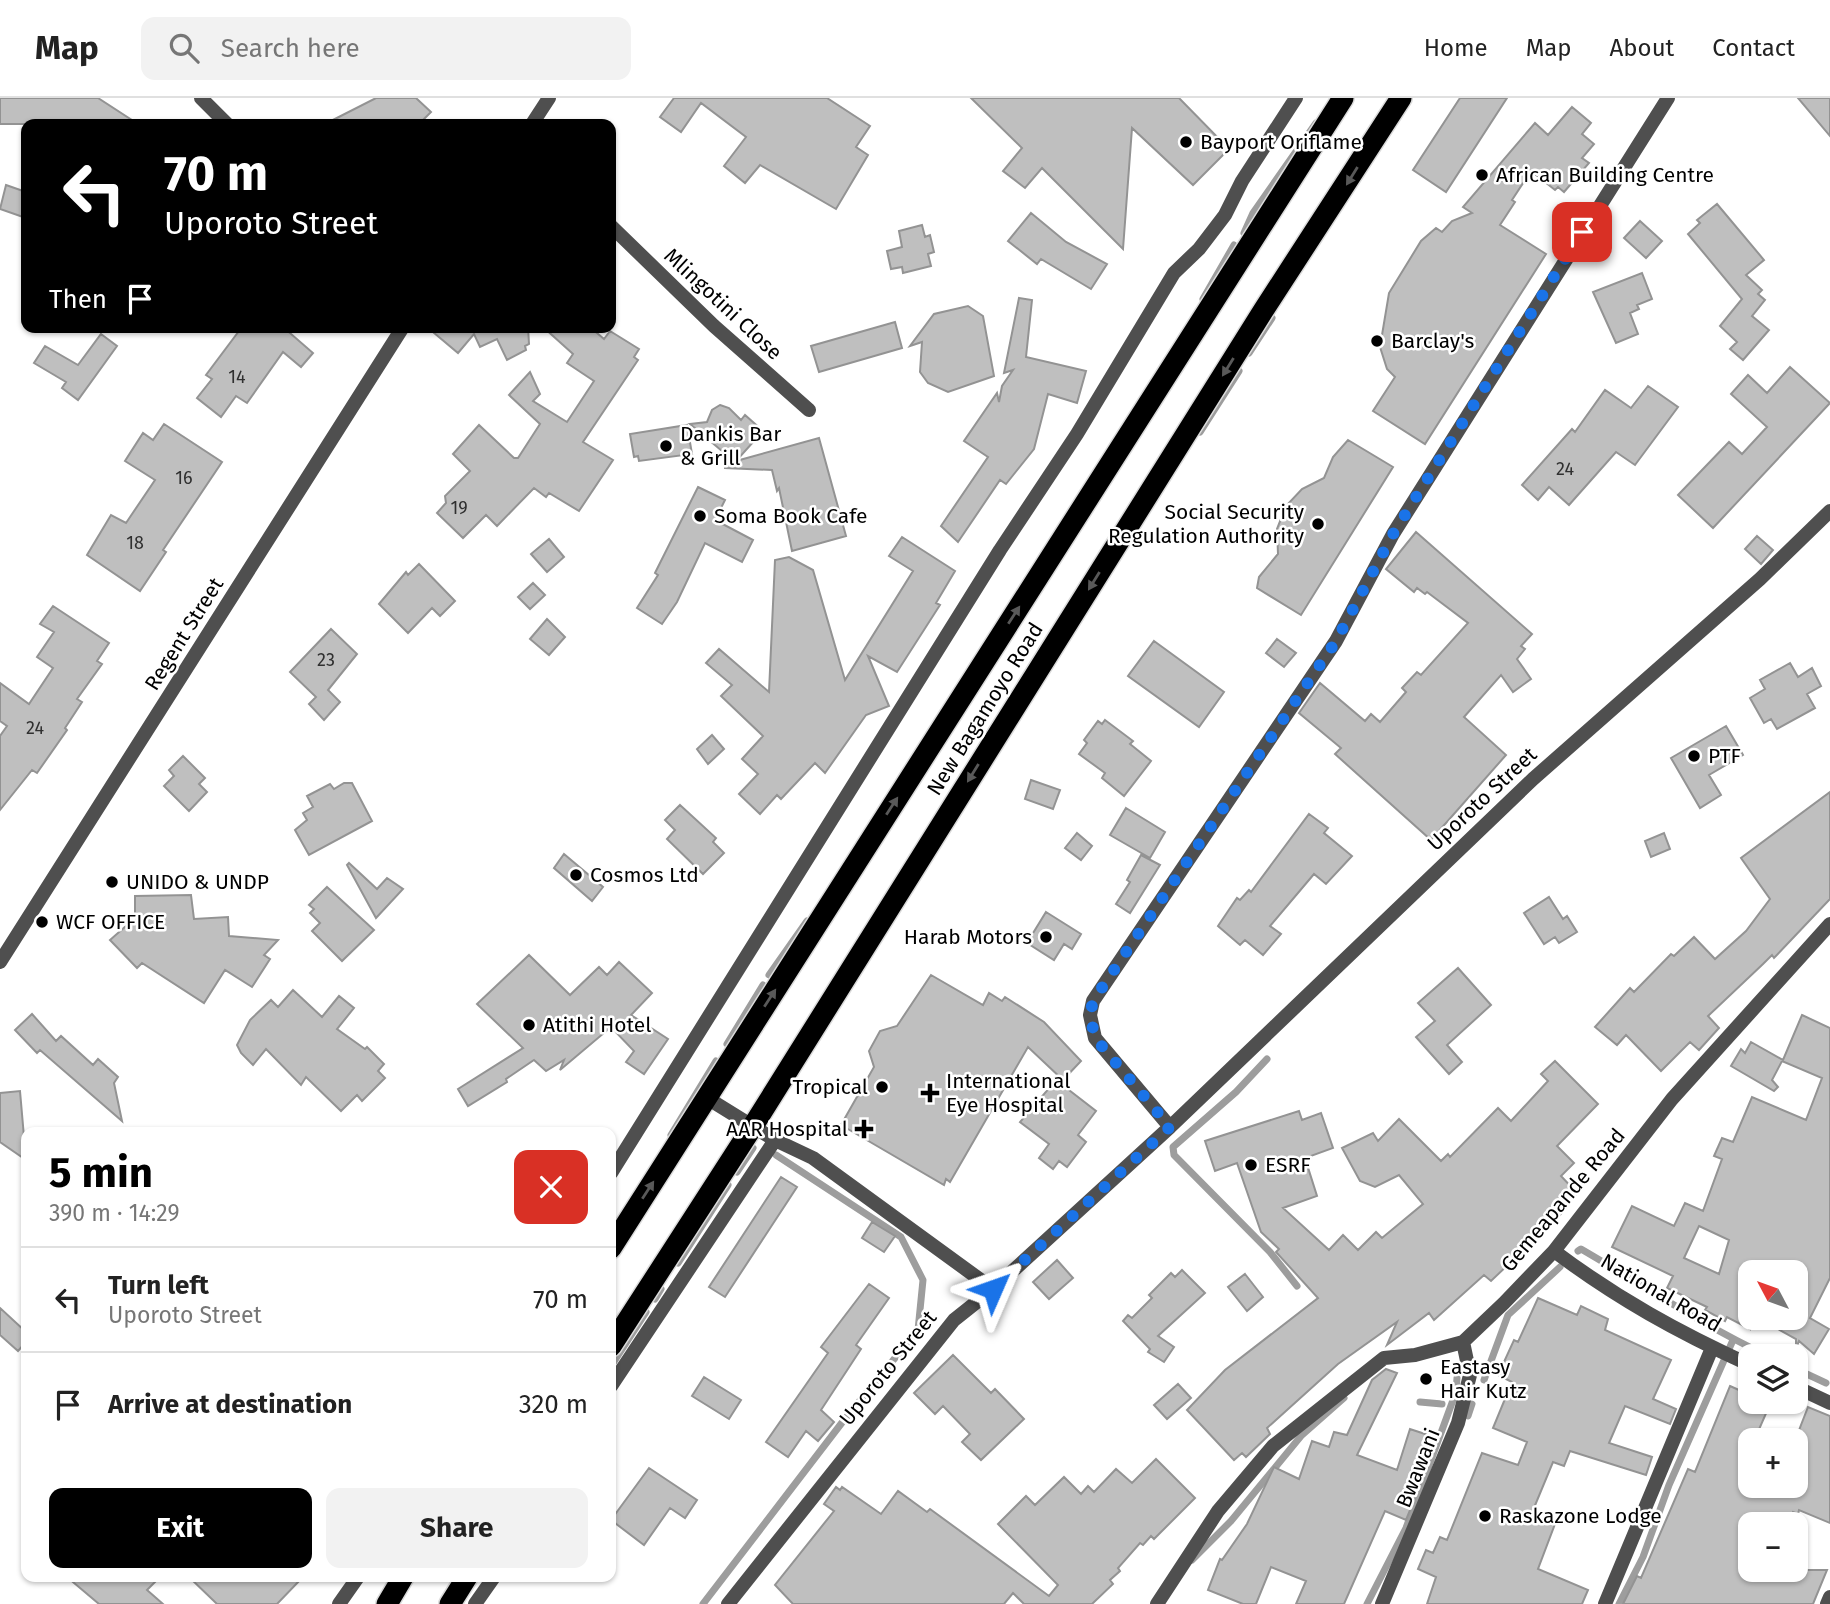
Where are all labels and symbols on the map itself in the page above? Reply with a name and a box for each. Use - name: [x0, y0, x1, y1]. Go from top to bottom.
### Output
- place label: Bayport Oriflame: [1200, 129, 1362, 155]
- marker: Bayport Oriflame: [1178, 134, 1194, 150]
- place label: African Building Centre: [1496, 162, 1714, 188]
- one-way arrow: [1345, 167, 1358, 186]
- marker: African Building Centre: [1474, 167, 1490, 183]
- pin: [1552, 202, 1612, 262]
- street label: Mlingotini Close: [659, 243, 787, 365]
- place label: Barclay's: [1391, 328, 1475, 354]
- marker: Barclay's: [1369, 333, 1385, 349]
- one-way arrow: [1221, 357, 1234, 377]
- house number: 14: [228, 366, 246, 388]
- place label: Dankis Bar & Grill: [680, 421, 781, 471]
- marker: Dankis Bar & Grill: [658, 438, 674, 454]
- house number: 24: [1556, 458, 1574, 480]
- house number: 16: [175, 467, 193, 489]
- house number: 19: [450, 497, 468, 519]
- place label: Social Security Regulation Authority: [1108, 499, 1305, 549]
- place label: Soma Book Cafe: [714, 503, 868, 529]
- marker: Soma Book Cafe: [692, 508, 708, 524]
- marker: Social Security Regulation Authority: [1310, 516, 1326, 532]
- house number: 18: [126, 532, 144, 554]
- one-way arrow: [1088, 571, 1101, 590]
- street label: Regent Street: [139, 572, 229, 695]
- one-way arrow: [1008, 605, 1021, 624]
- street label: New Bagamoyo Road: [921, 618, 1049, 800]
- house number: 23: [317, 649, 335, 671]
- house number: 24: [26, 717, 44, 739]
- street label: Uporoto Street: [1422, 741, 1543, 856]
- place label: PTF: [1708, 743, 1741, 769]
- marker: PTF: [1686, 748, 1702, 764]
- one-way arrow: [967, 764, 980, 783]
- one-way arrow: [885, 797, 898, 816]
- place label: Cosmos Ltd: [590, 862, 699, 888]
- marker: Cosmos Ltd: [568, 867, 584, 883]
- place label: UNIDO & UNDP: [126, 869, 269, 895]
- marker: UNIDO & UNDP: [104, 874, 120, 890]
- place label: WCF OFFICE: [56, 909, 165, 935]
- marker: WCF OFFICE: [34, 914, 50, 930]
- place label: Harab Motors: [904, 924, 1032, 950]
- marker: Harab Motors: [1038, 929, 1054, 945]
- one-way arrow: [763, 988, 776, 1008]
- place label: Atithi Hotel: [543, 1012, 651, 1038]
- marker: Atithi Hotel: [521, 1017, 537, 1033]
- place label: International Eye Hospital: [946, 1068, 1071, 1118]
- place label: Tropical: [792, 1074, 868, 1100]
- marker: Tropical: [874, 1079, 890, 1095]
- marker: International Eye Hospital: [920, 1083, 940, 1103]
- place label: AAR Hospital: [726, 1116, 848, 1142]
- marker: AAR Hospital: [854, 1119, 874, 1139]
- street label: Gemeapande Road: [1495, 1123, 1631, 1277]
- place label: ESRF: [1265, 1152, 1311, 1178]
- marker: ESRF: [1243, 1157, 1259, 1173]
- one-way arrow: [641, 1180, 654, 1200]
- street label: National Road: [1596, 1248, 1726, 1338]
- position arrow: [956, 1252, 1030, 1326]
- north arrow: [1738, 1260, 1808, 1330]
- street label: Uporoto Street: [834, 1305, 943, 1431]
- place label: Eastasy Hair Kutz: [1440, 1354, 1526, 1404]
- marker: Eastasy Hair Kutz: [1418, 1371, 1434, 1387]
- street label: Bwawani: [1390, 1424, 1446, 1512]
- place label: Raskazone Lodge: [1499, 1503, 1662, 1529]
- marker: Raskazone Lodge: [1477, 1508, 1493, 1524]

